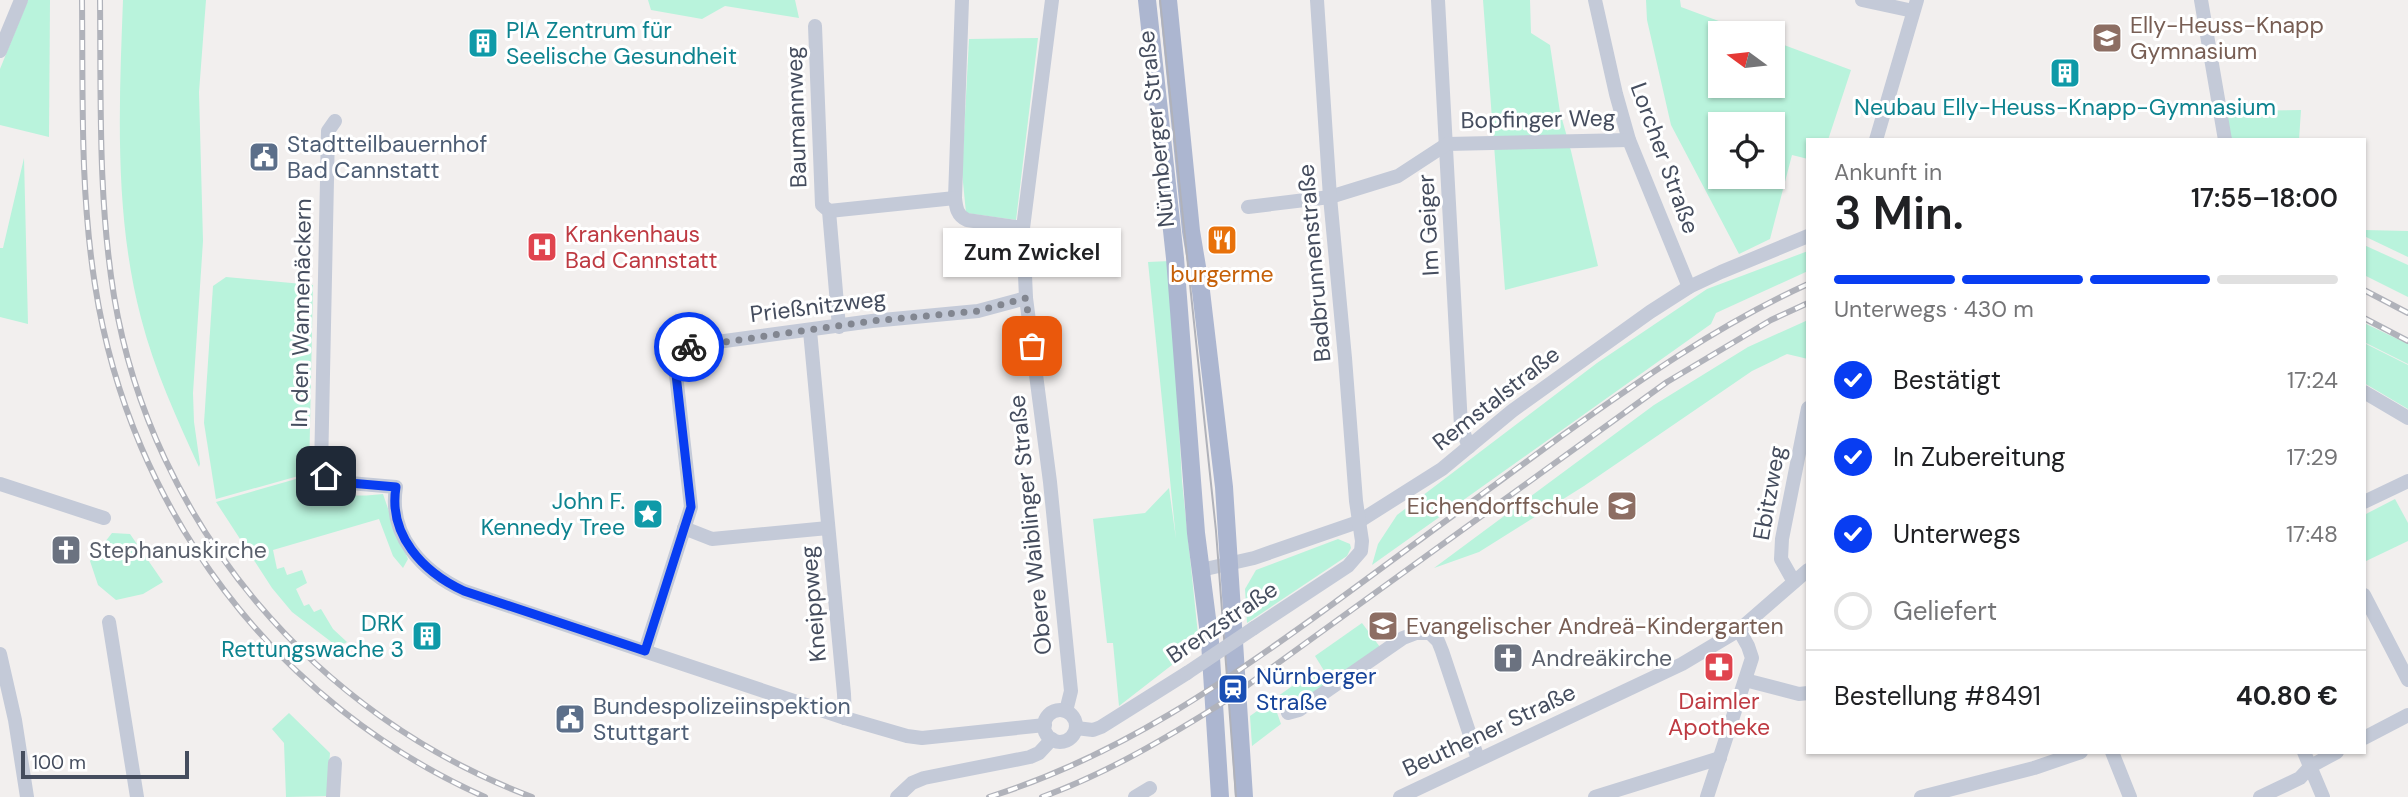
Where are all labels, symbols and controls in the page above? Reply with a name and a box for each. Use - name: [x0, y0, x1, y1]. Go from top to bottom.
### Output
- place label: Elly-Heuss-Knapp Gymnasium: [2130, 10, 2324, 66]
- place label: PIA Zentrum für Seelische Gesundheit: [506, 15, 737, 71]
- north arrow: [1708, 21, 1785, 98]
- map controls: [1708, 21, 1785, 189]
- school or university icon: Elly-Heuss-Knapp Gymnasium: [2090, 21, 2124, 55]
- building icon: PIA Zentrum für Seelische Gesundheit: [466, 26, 500, 60]
- street label: Nürnberger Straße: [1131, 29, 1181, 229]
- street label: Baumannweg: [779, 45, 813, 188]
- building icon: Neubau Elly-Heuss-Knapp-Gymnasium: [2048, 56, 2082, 90]
- street label: Lorcher Straße: [1624, 78, 1706, 238]
- place label: Neubau Elly-Heuss-Knapp-Gymnasium: [1854, 92, 2276, 122]
- street label: Bopfinger Weg: [1460, 103, 1616, 135]
- button: locate: [1708, 112, 1785, 189]
- place label: Stadtteilbauernhof Bad Cannstatt: [287, 129, 487, 185]
- public building icon: Stadtteilbauernhof Bad Cannstatt: [247, 140, 281, 174]
- text: Ankunft in: [1834, 157, 1942, 187]
- street label: Badbrunnenstraße: [1290, 163, 1338, 363]
- street label: Im Geiger: [1410, 173, 1446, 277]
- text: 17:55–18:00: [2191, 181, 2338, 215]
- text: 3 Min.: [1834, 183, 1964, 243]
- street label: In den Wannenäckern: [284, 198, 318, 428]
- place label: Krankenhaus Bad Cannstatt: [565, 219, 718, 275]
- restaurant icon: burgerme: [1205, 223, 1239, 257]
- callout: Zum Zwickel: [943, 227, 1121, 276]
- hospital icon: Krankenhaus Bad Cannstatt: [525, 230, 559, 264]
- text: Zum Zwickel: [964, 237, 1100, 267]
- place label: burgerme: [1170, 259, 1274, 289]
- street label: Prießnitzweg: [748, 283, 888, 329]
- text: Unterwegs · 430 m: [1834, 294, 2034, 324]
- courier: [654, 312, 724, 382]
- pin: [1002, 316, 1062, 376]
- icon: bag: [1013, 327, 1051, 365]
- icon: bike: [670, 328, 708, 366]
- street label: Remstalstraße: [1426, 339, 1566, 457]
- icon: check: [1834, 361, 1872, 399]
- text: Bestätigt: [1893, 363, 2001, 397]
- text: 17:24: [2287, 365, 2338, 395]
- street label: Obere Waiblinger Straße: [1001, 393, 1059, 657]
- icon: check: [1834, 438, 1872, 476]
- text: In Zubereitung: [1893, 440, 2066, 474]
- text: 17:29: [2286, 442, 2338, 472]
- street label: Ebitzweg: [1746, 443, 1792, 543]
- pin: [296, 446, 356, 506]
- icon: home: [307, 457, 345, 495]
- place label: John F. Kennedy Tree: [481, 486, 625, 542]
- school or university icon: Eichendorffschule: [1605, 489, 1639, 523]
- place label: Eichendorffschule: [1407, 491, 1599, 521]
- place icon: John F. Kennedy Tree: [631, 497, 665, 531]
- icon: check: [1834, 515, 1872, 553]
- text: Unterwegs: [1893, 517, 2021, 551]
- text: 17:48: [2286, 519, 2338, 549]
- church icon: Stephanuskirche: [49, 533, 83, 567]
- place label: Stephanuskirche: [89, 535, 267, 565]
- street label: Kneippweg: [793, 544, 833, 663]
- street label: Brenzstraße: [1161, 574, 1283, 670]
- text: Geliefert: [1893, 594, 1997, 628]
- place label: DRK Rettungswache 3: [221, 608, 404, 664]
- school or university icon: Evangelischer Andreä-Kindergarten: [1366, 609, 1400, 643]
- place label: Evangelischer Andreä-Kindergarten: [1406, 611, 1784, 641]
- building icon: DRK Rettungswache 3: [410, 619, 444, 653]
- church icon: Andreäkirche: [1491, 641, 1525, 675]
- place label: Andreäkirche: [1531, 643, 1672, 673]
- pharmacy icon: Daimler Apotheke: [1702, 650, 1736, 684]
- place label: Nürnberger Straße: [1256, 661, 1376, 717]
- station icon: Nürnberger Straße: [1216, 672, 1250, 706]
- street label: Beuthener Straße: [1398, 677, 1580, 783]
- text: Bestellung #8491: [1834, 679, 2041, 713]
- text: 40.80 €: [2236, 679, 2338, 713]
- place label: Daimler Apotheke: [1668, 686, 1770, 742]
- place label: Bundespolizeiinspektion Stuttgart: [593, 691, 851, 747]
- public building icon: Bundespolizeiinspektion Stuttgart: [553, 702, 587, 736]
- scale bar: [21, 748, 189, 780]
- text: 100 m: [32, 750, 86, 775]

